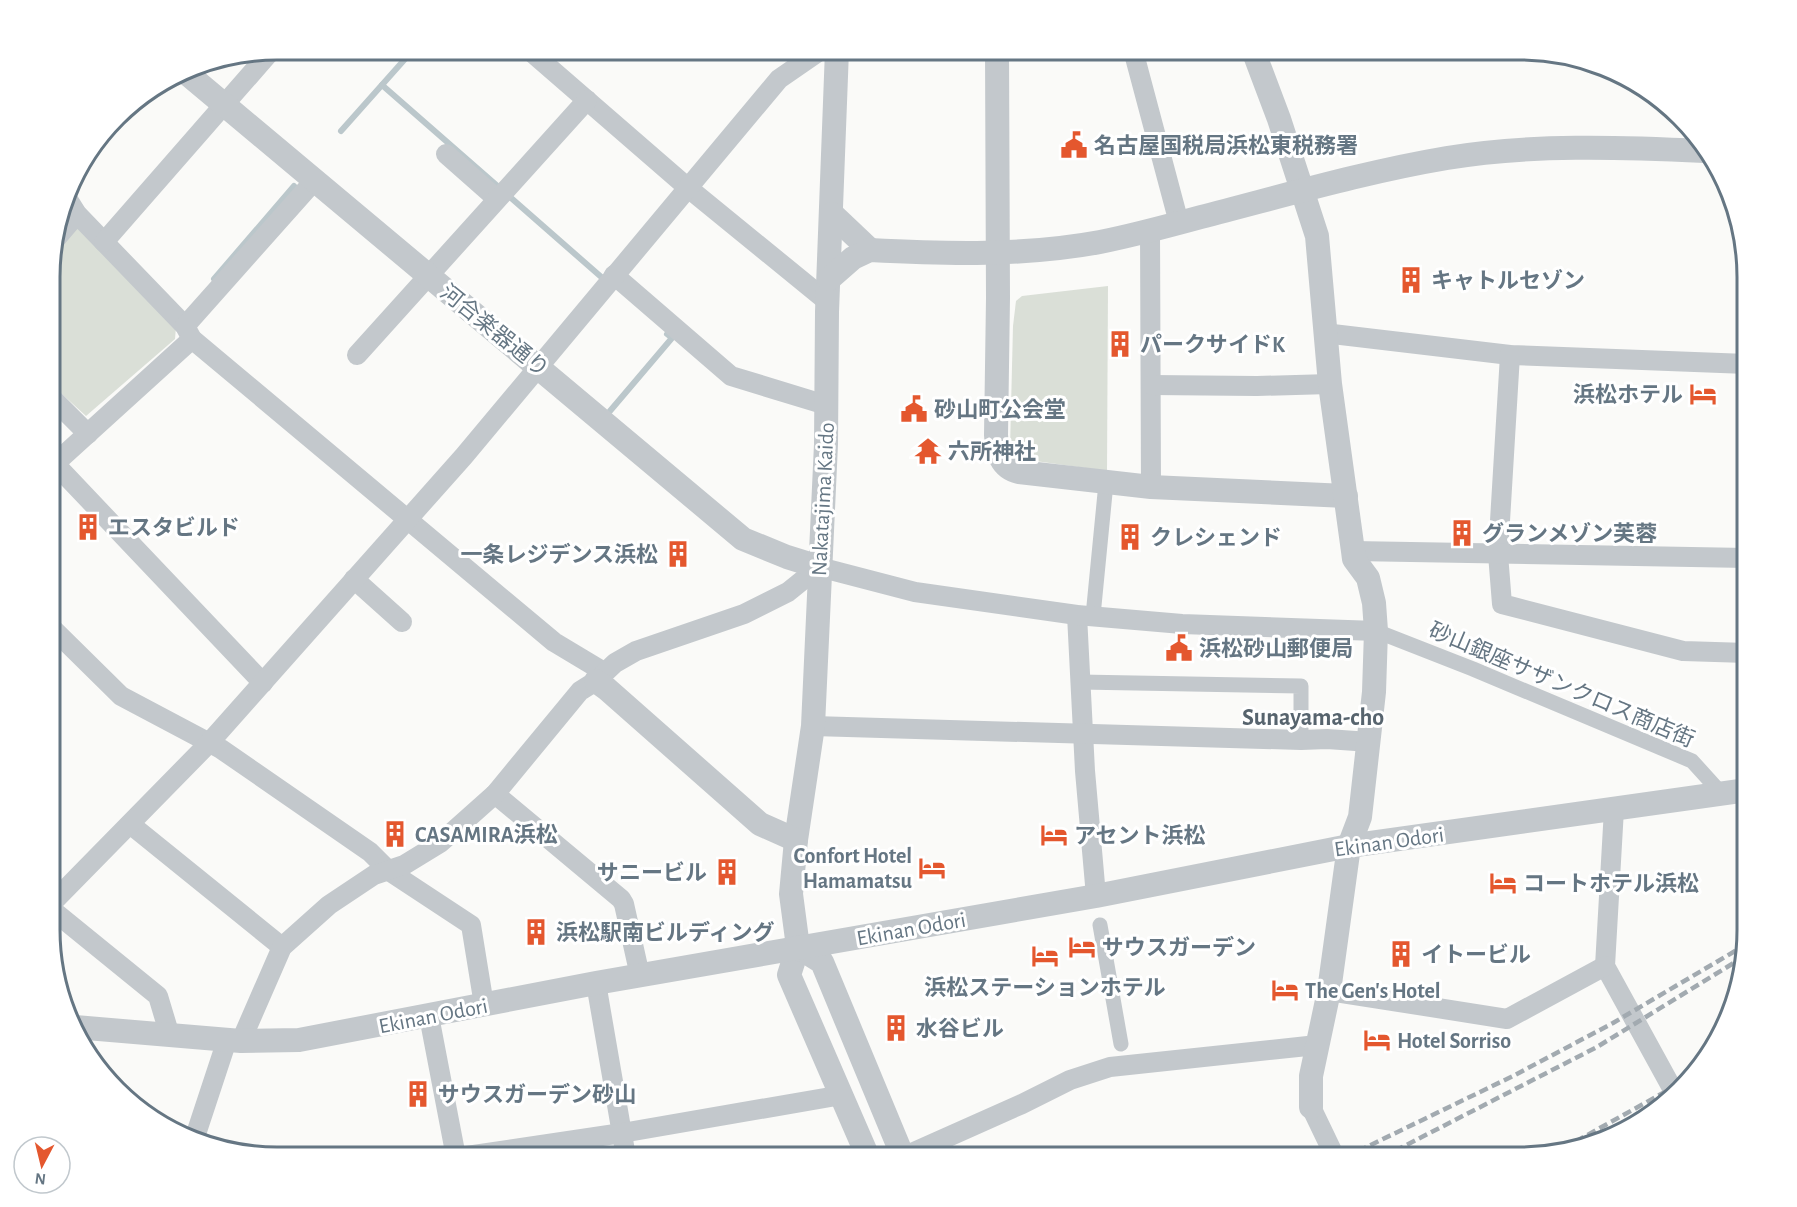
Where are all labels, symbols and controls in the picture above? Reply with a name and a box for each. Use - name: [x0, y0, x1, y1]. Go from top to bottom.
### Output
- public building icon: 名古屋国税局浜松東税務署: [1059, 130, 1089, 160]
- place label: 名古屋国税局浜松東税務署: [1094, 134, 1358, 157]
- building icon: キャトルセゾン: [1396, 265, 1426, 295]
- place label: キャトルセゾン: [1431, 268, 1585, 292]
- street label: 河合楽器通り: [436, 280, 553, 381]
- building icon: パークサイドK: [1105, 329, 1135, 359]
- place label: パークサイドK: [1140, 333, 1286, 356]
- hotel icon: 浜松ホテル: [1688, 379, 1718, 409]
- place label: 浜松ホテル: [1573, 383, 1683, 406]
- public building icon: 砂山町公会堂: [899, 394, 929, 424]
- place label: 砂山町公会堂: [934, 398, 1066, 421]
- street label: Nakatajima Kaido: [808, 422, 838, 576]
- temple icon: 六所神社: [913, 436, 943, 466]
- place label: 六所神社: [948, 440, 1036, 463]
- building icon: エスタビルド: [73, 512, 103, 542]
- place label: エスタビルド: [108, 516, 240, 539]
- building icon: グランメゾン芙蓉: [1447, 518, 1477, 548]
- place label: グランメゾン芙蓉: [1482, 521, 1657, 545]
- building icon: クレシェンド: [1115, 522, 1145, 552]
- place label: クレシェンド: [1150, 526, 1282, 549]
- building icon: 一条レジデンス浜松: [663, 539, 693, 569]
- place label: 一条レジデンス浜松: [460, 542, 658, 566]
- street label: 砂山銀座サザンクロス商店街: [1426, 618, 1698, 751]
- public building icon: 浜松砂山郵便局: [1164, 633, 1194, 663]
- place label: 浜松砂山郵便局: [1199, 637, 1353, 660]
- district label: Sunayama-cho: [1242, 706, 1384, 730]
- building icon: CASAMIRA浜松: [380, 819, 410, 849]
- hotel icon: アセント浜松: [1039, 820, 1069, 850]
- place label: CASAMIRA浜松: [415, 823, 558, 846]
- street label: Ekinan Odori: [1333, 823, 1445, 861]
- place label: アセント浜松: [1074, 824, 1206, 847]
- place label: Confort Hotel Hamamatsu: [793, 845, 913, 892]
- hotel icon: Confort Hotel Hamamatsu: [917, 853, 947, 883]
- building icon: サニービル: [712, 857, 742, 887]
- place label: サニービル: [597, 861, 707, 884]
- hotel icon: コートホテル浜松: [1488, 868, 1518, 898]
- place label: コートホテル浜松: [1523, 872, 1699, 895]
- street label: Ekinan Odori: [855, 909, 968, 949]
- building icon: 浜松駅南ビルディング: [521, 917, 551, 947]
- place label: 浜松駅南ビルディング: [556, 920, 774, 944]
- hotel icon: サウスガーデン: [1067, 932, 1097, 962]
- place label: サウスガーデン: [1102, 935, 1256, 959]
- building icon: イトービル: [1386, 939, 1416, 969]
- hotel icon: 浜松ステーションホテル: [1030, 941, 1060, 971]
- place label: イトービル: [1421, 943, 1531, 966]
- hotel icon: The Gen's Hotel: [1270, 975, 1300, 1005]
- place label: 浜松ステーションホテル: [924, 976, 1166, 999]
- place label: The Gen's Hotel: [1305, 980, 1441, 1002]
- street label: Ekinan Odori: [377, 995, 490, 1037]
- building icon: 水谷ビル: [881, 1013, 911, 1043]
- place label: 水谷ビル: [916, 1017, 1004, 1040]
- hotel icon: Hotel Sorriso: [1362, 1025, 1392, 1055]
- place label: Hotel Sorriso: [1397, 1030, 1511, 1052]
- building icon: サウスガーデン砂山: [403, 1079, 433, 1109]
- place label: サウスガーデン砂山: [438, 1082, 636, 1106]
- north arrow: [12, 1135, 72, 1195]
- text: N: [34, 1170, 47, 1188]

